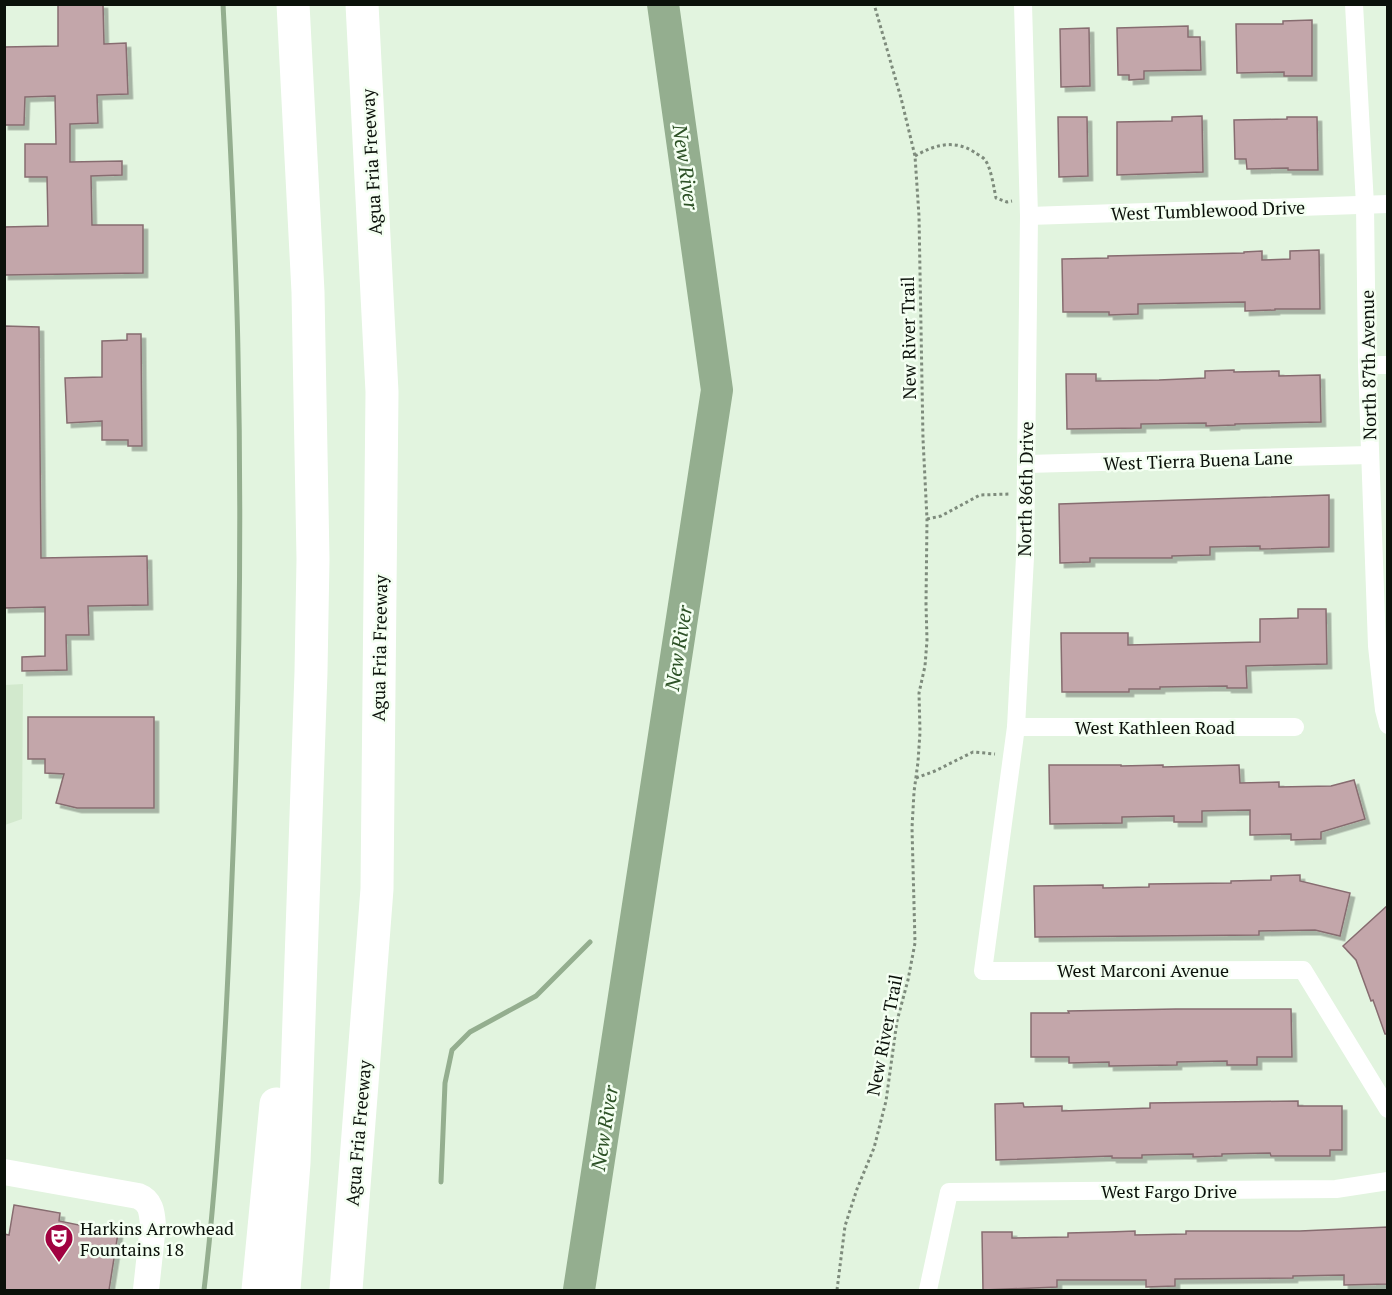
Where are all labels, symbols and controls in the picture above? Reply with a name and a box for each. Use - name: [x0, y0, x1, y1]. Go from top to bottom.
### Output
- street label: Agua Fria Freeway: [355, 87, 387, 236]
- water label: New River: [667, 122, 706, 213]
- street label: West Tumblewood Drive: [1110, 195, 1306, 225]
- street label: New River Trail: [895, 276, 921, 400]
- street label: North 87th Avenue: [1355, 290, 1381, 440]
- street label: North 86th Drive: [1012, 421, 1038, 557]
- street label: West Tierra Buena Lane: [1103, 445, 1293, 475]
- street label: Agua Fria Freeway: [366, 574, 392, 721]
- water label: New River: [658, 602, 698, 693]
- street label: West Kathleen Road: [1075, 715, 1235, 739]
- street label: West Marconi Avenue: [1057, 958, 1229, 982]
- street label: New River Trail: [860, 972, 908, 1098]
- street label: Agua Fria Freeway: [340, 1058, 376, 1207]
- water label: New River: [584, 1082, 624, 1173]
- street label: West Fargo Drive: [1101, 1179, 1237, 1203]
- place label: Harkins Arrowhead Fountains 18: [80, 1216, 234, 1261]
- theatre icon: Harkins Arrowhead Fountains 18: [43, 1222, 75, 1264]

